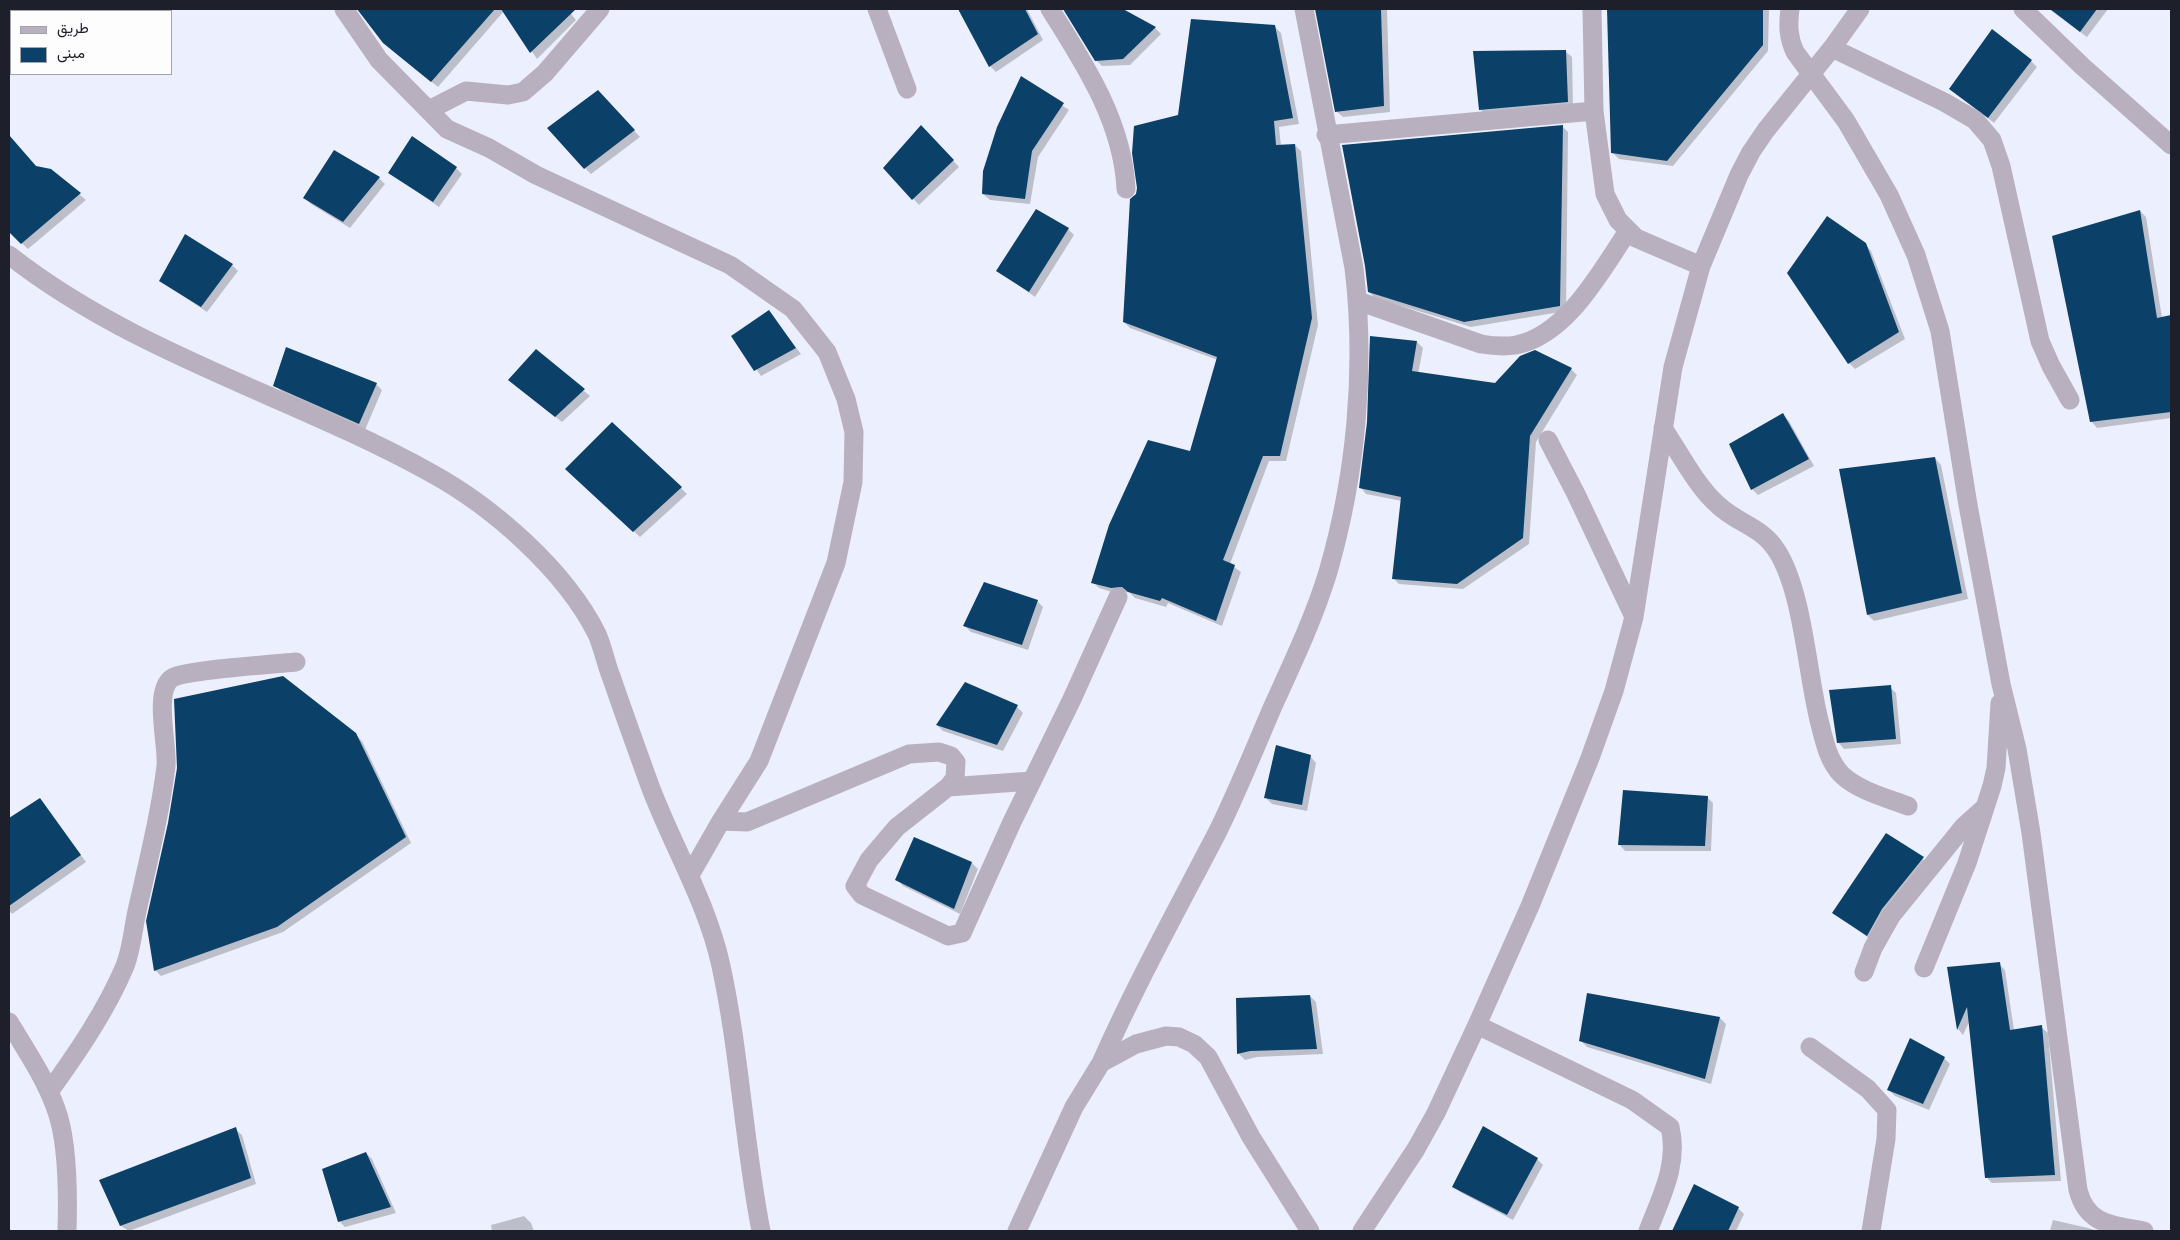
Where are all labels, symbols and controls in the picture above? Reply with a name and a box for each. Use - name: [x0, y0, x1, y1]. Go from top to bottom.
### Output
- legend: [10, 10, 172, 75]
- text: طريق: [57, 19, 89, 36]
- text: مبنى: [57, 44, 85, 61]

